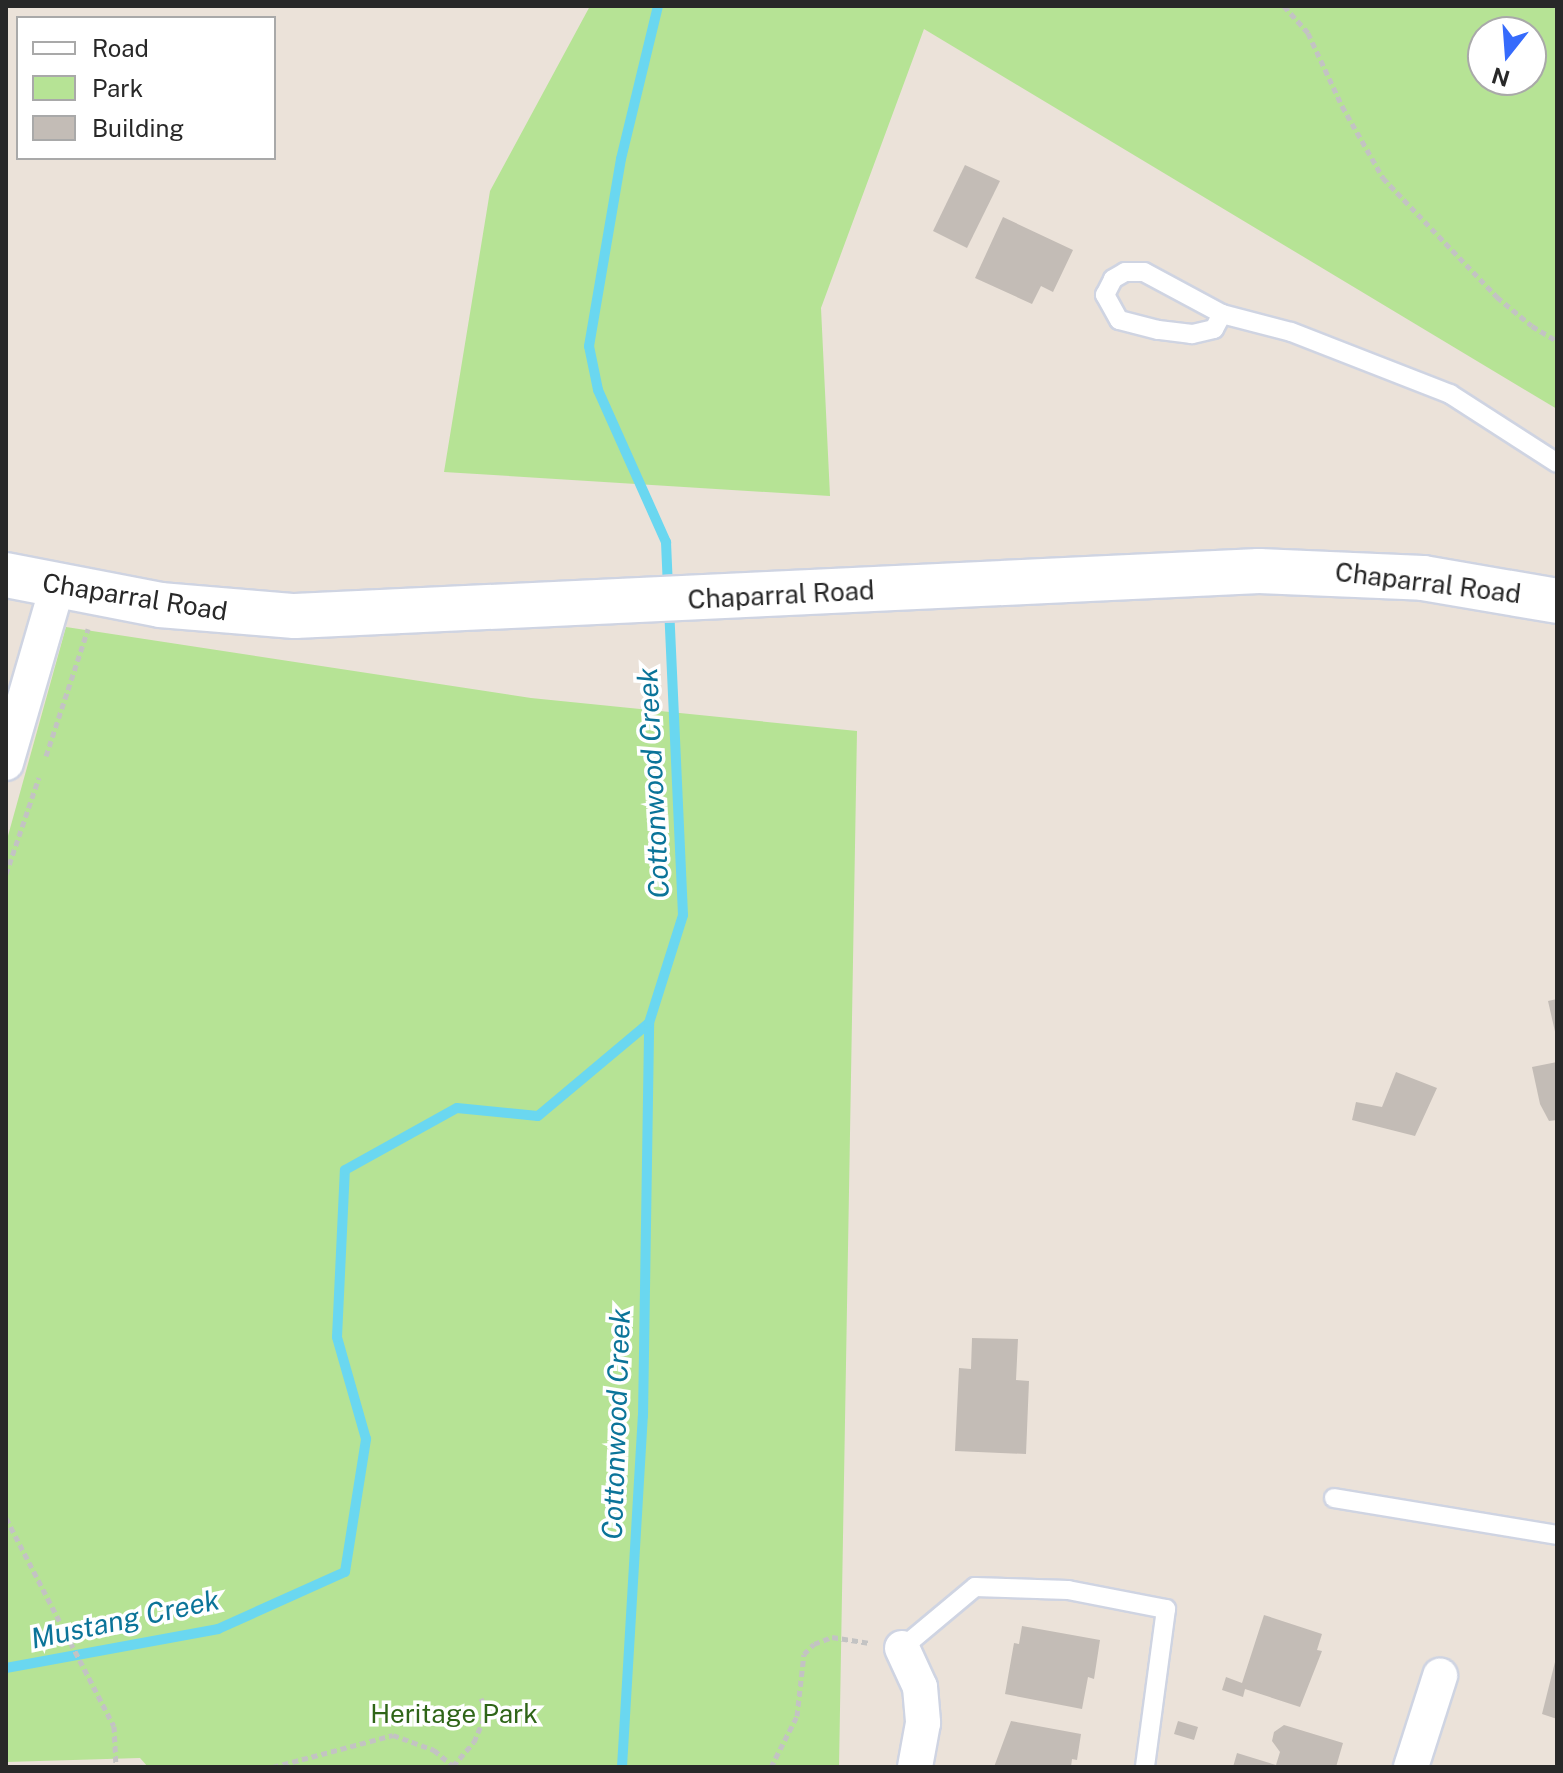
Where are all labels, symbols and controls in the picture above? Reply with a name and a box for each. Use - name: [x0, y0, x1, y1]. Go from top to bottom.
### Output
- legend: [16, 16, 276, 160]
- north arrow: [1467, 16, 1547, 96]
- text: Road: [92, 34, 149, 62]
- text: N: [1489, 62, 1513, 92]
- text: Park: [92, 74, 143, 102]
- text: Building: [92, 114, 184, 142]
- street label: Chaparral Road: [1333, 556, 1523, 610]
- street label: Chaparral Road: [40, 567, 230, 627]
- street label: Chaparral Road: [687, 575, 875, 615]
- water label: Cottonwood Creek: [630, 667, 676, 899]
- water label: Cottonwood Creek: [595, 1308, 637, 1540]
- water label: Mustang Creek: [28, 1583, 222, 1655]
- park label: Heritage Park: [370, 1698, 538, 1730]

